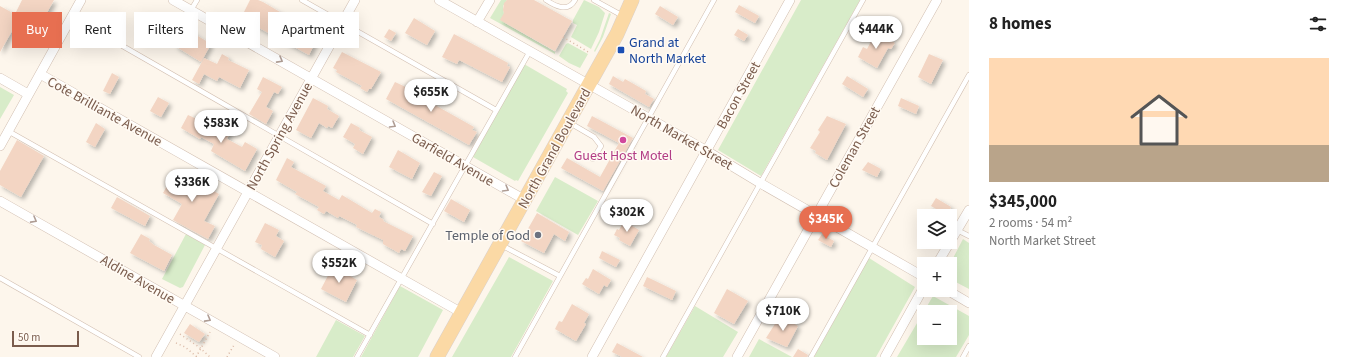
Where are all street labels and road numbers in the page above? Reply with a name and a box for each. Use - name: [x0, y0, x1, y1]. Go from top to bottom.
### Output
- street label: Bacon Street: [712, 58, 766, 133]
- street label: Cote Brilliante Avenue: [43, 72, 166, 152]
- street label: North Spring Avenue: [242, 79, 318, 194]
- street label: North Grand Boulevard: [513, 85, 596, 212]
- street label: North Market Street: [627, 100, 736, 175]
- street label: Coleman Street: [824, 103, 886, 192]
- street label: Garfield Avenue: [408, 128, 498, 192]
- street label: Aldine Avenue: [97, 250, 178, 309]

